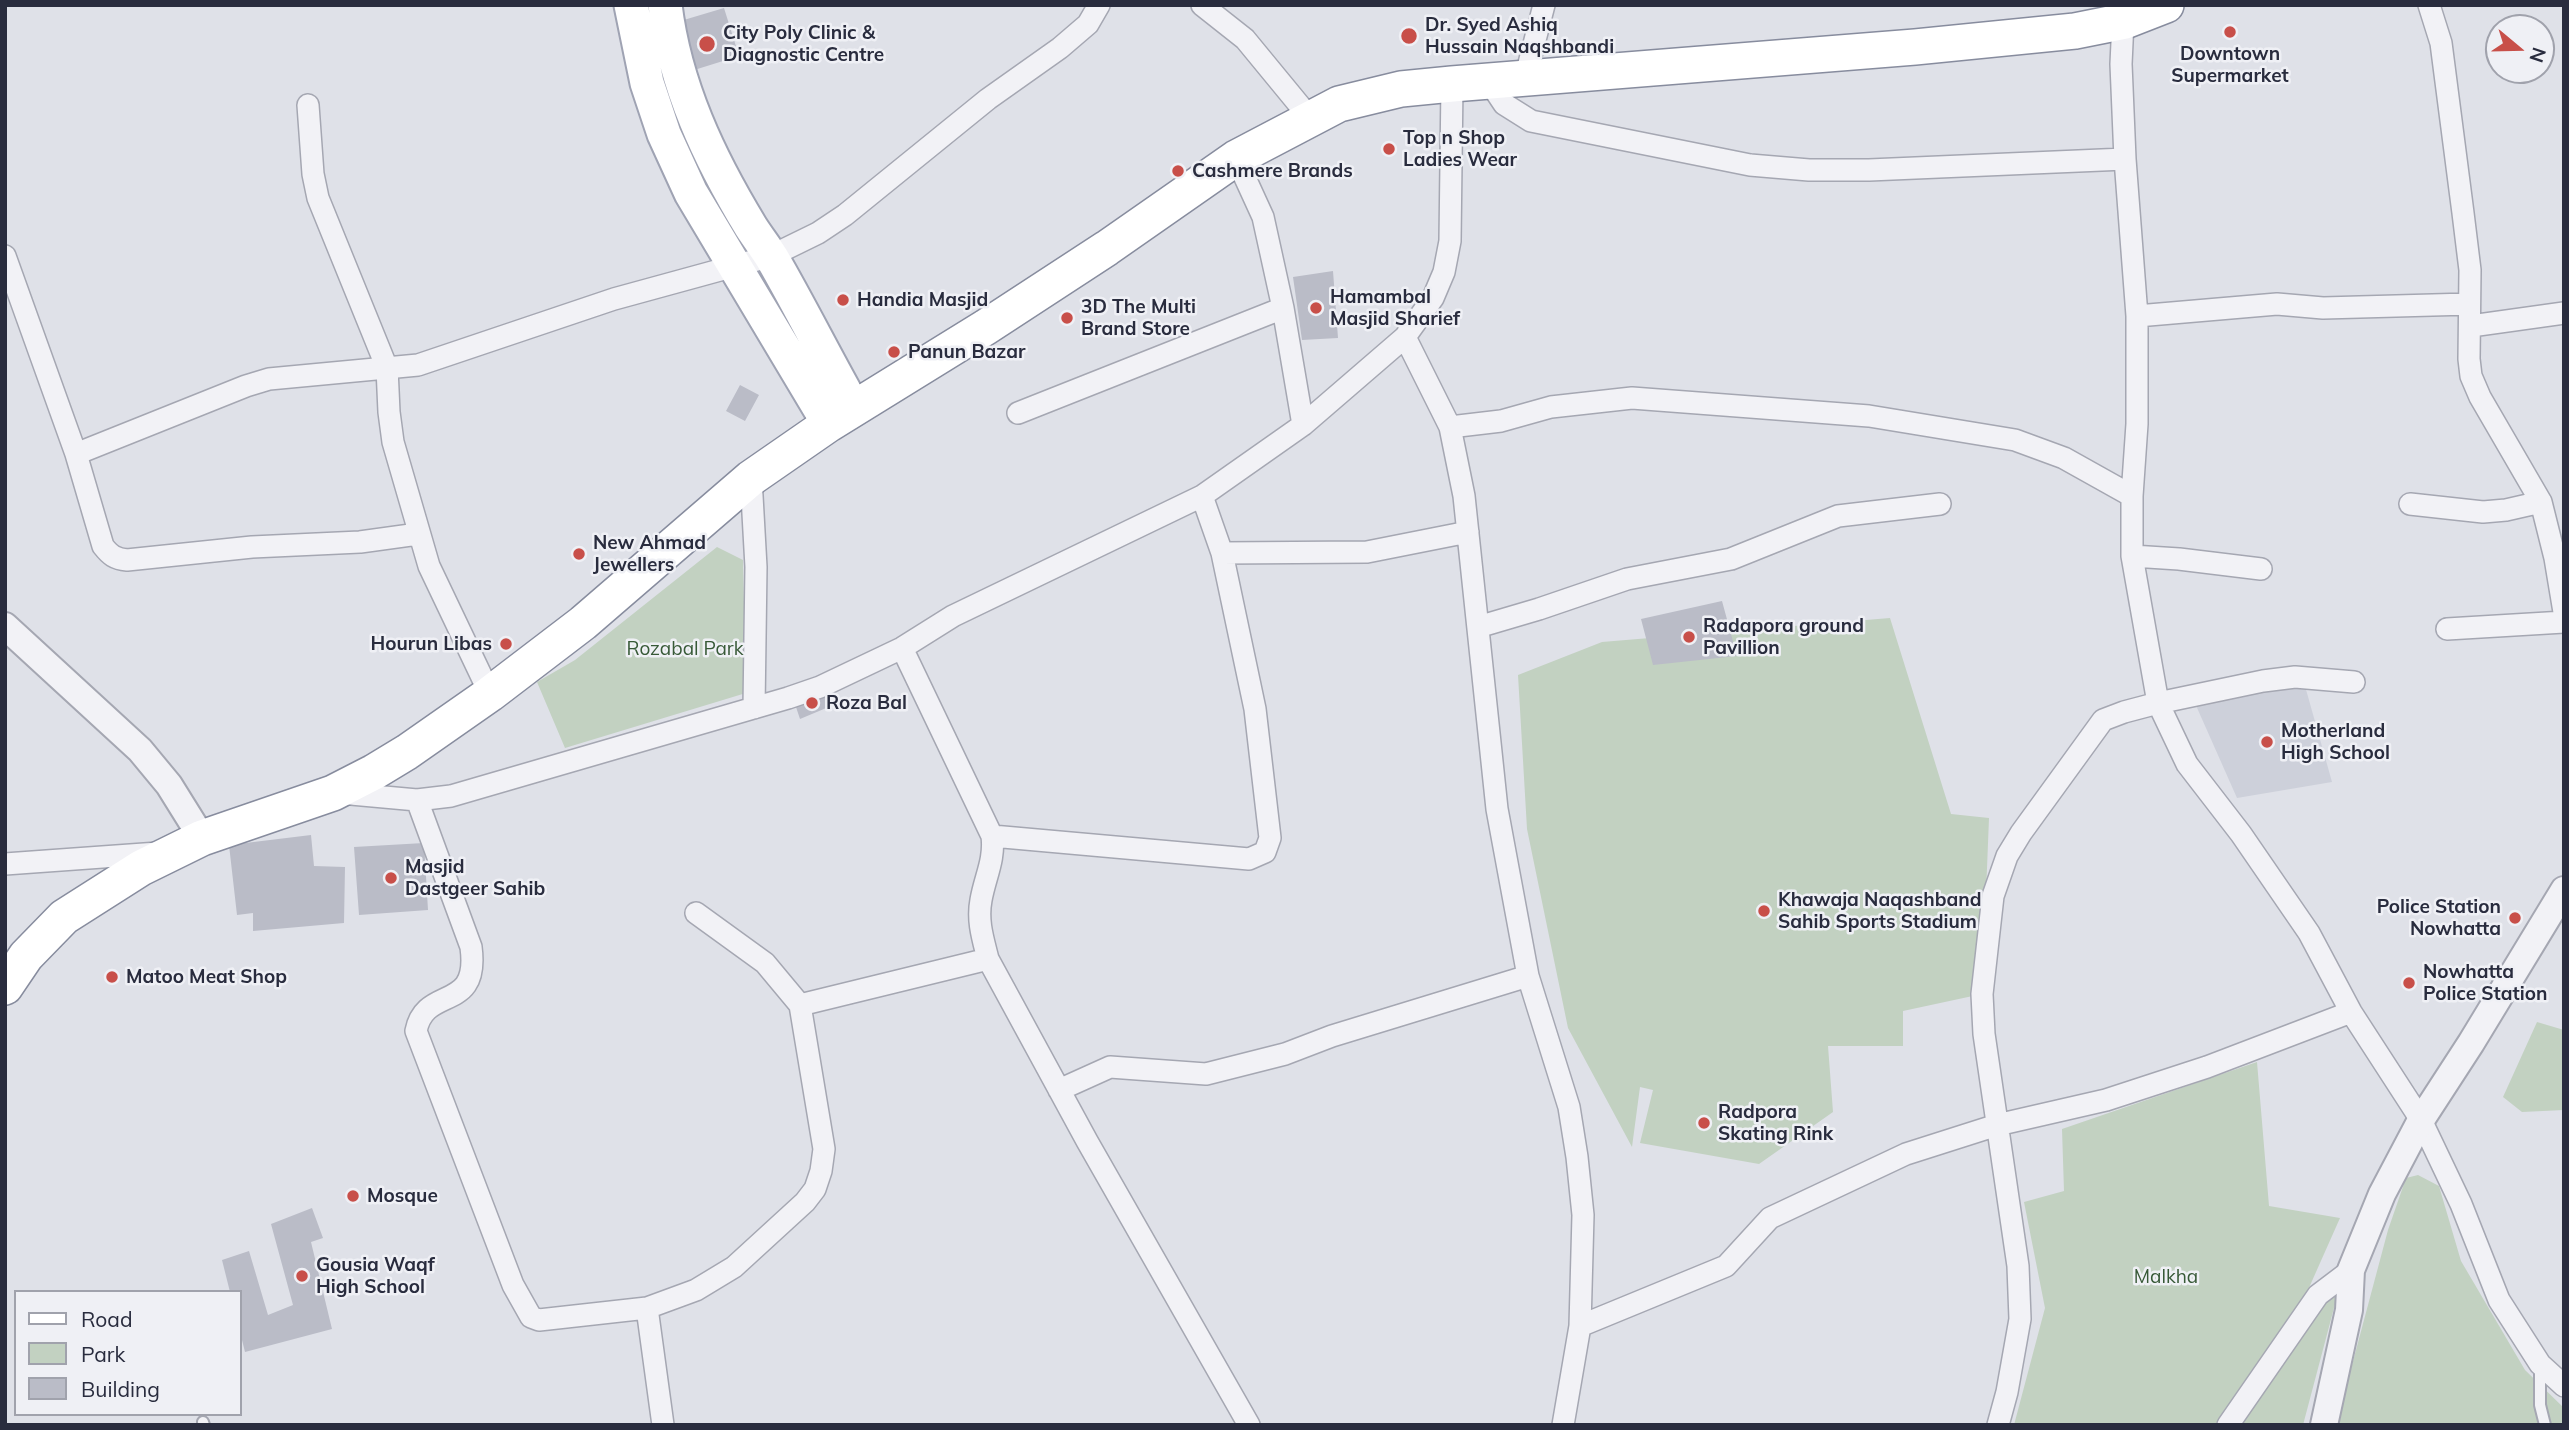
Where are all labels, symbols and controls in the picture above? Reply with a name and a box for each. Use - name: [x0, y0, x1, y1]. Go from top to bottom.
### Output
- place label: Dr. Syed Ashiq Hussain Naqshbandi: [1425, 14, 1614, 58]
- north arrow: [2485, 14, 2555, 84]
- place label: City Poly Clinic & Diagnostic Centre: [723, 22, 884, 66]
- marker: Downtown Supermarket: [2222, 24, 2238, 40]
- marker: Dr. Syed Ashiq Hussain Naqshbandi: [1399, 26, 1419, 46]
- marker: City Poly Clinic & Diagnostic Centre: [697, 34, 717, 54]
- place label: Downtown Supermarket: [2171, 43, 2289, 87]
- text: N: [2524, 44, 2552, 66]
- place label: Top n Shop Ladies Wear: [1403, 127, 1517, 171]
- marker: Top n Shop Ladies Wear: [1381, 141, 1397, 157]
- place label: Cashmere Brands: [1192, 160, 1353, 182]
- marker: Cashmere Brands: [1170, 163, 1186, 179]
- place label: Hamambal Masjid Sharief: [1330, 286, 1460, 330]
- place label: Handia Masjid: [857, 289, 988, 311]
- marker: Handia Masjid: [835, 292, 851, 308]
- place label: 3D The Multi Brand Store: [1081, 296, 1196, 340]
- marker: Hamambal Masjid Sharief: [1308, 300, 1324, 316]
- marker: 3D The Multi Brand Store: [1059, 310, 1075, 326]
- place label: Panun Bazar: [908, 341, 1025, 363]
- marker: Panun Bazar: [886, 344, 902, 360]
- place label: New Ahmad Jewellers: [593, 532, 706, 576]
- marker: New Ahmad Jewellers: [571, 546, 587, 562]
- place label: Radapora ground Pavillion: [1703, 615, 1864, 659]
- marker: Radapora ground Pavillion: [1681, 629, 1697, 645]
- place label: Hourun Libas: [371, 633, 492, 655]
- marker: Hourun Libas: [498, 636, 514, 652]
- park label: Rozabal Park: [626, 638, 744, 660]
- place label: Roza Bal: [826, 692, 907, 714]
- marker: Roza Bal: [804, 695, 820, 711]
- place label: Motherland High School: [2281, 720, 2390, 764]
- marker: Motherland High School: [2259, 734, 2275, 750]
- place label: Masjid Dastgeer Sahib: [405, 856, 545, 900]
- marker: Masjid Dastgeer Sahib: [383, 870, 399, 886]
- place label: Khawaja Naqashband Sahib Sports Stadium: [1778, 889, 1982, 933]
- place label: Police Station Nowhatta: [2377, 896, 2501, 940]
- marker: Khawaja Naqashband Sahib Sports Stadium: [1756, 903, 1772, 919]
- marker: Police Station Nowhatta: [2507, 910, 2523, 926]
- place label: Nowhatta Police Station: [2423, 961, 2547, 1005]
- place label: Matoo Meat Shop: [126, 966, 287, 988]
- marker: Matoo Meat Shop: [104, 969, 120, 985]
- marker: Nowhatta Police Station: [2401, 975, 2417, 991]
- place label: Radpora Skating Rink: [1718, 1101, 1833, 1145]
- marker: Radpora Skating Rink: [1696, 1115, 1712, 1131]
- place label: Mosque: [367, 1185, 438, 1207]
- marker: Mosque: [345, 1188, 361, 1204]
- place label: Gousia Waqf High School: [316, 1254, 435, 1298]
- park label: Malkha: [2134, 1266, 2198, 1288]
- marker: Gousia Waqf High School: [294, 1268, 310, 1284]
- legend: [14, 1290, 242, 1416]
- text: Road: [81, 1306, 132, 1332]
- text: Park: [81, 1341, 125, 1367]
- text: Building: [81, 1376, 160, 1402]

